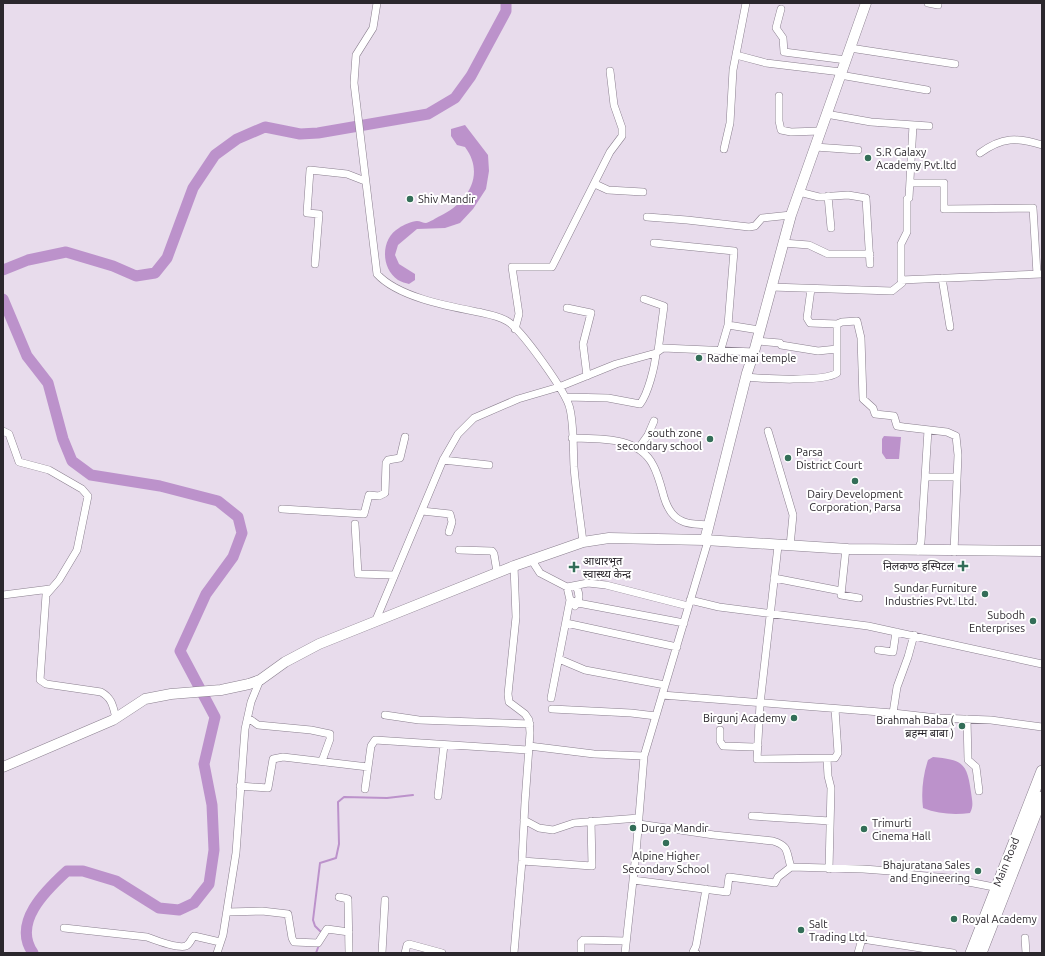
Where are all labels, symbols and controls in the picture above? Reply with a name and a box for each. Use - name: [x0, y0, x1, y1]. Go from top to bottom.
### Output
- place label: S.R Galaxy Academy Pvt.ltd: [876, 146, 957, 171]
- marker: S.R Galaxy Academy Pvt.ltd: [863, 153, 873, 163]
- place label: Shiv Mandir: [418, 193, 476, 205]
- marker: Shiv Mandir: [405, 194, 415, 204]
- place label: Radhe mai temple: [707, 352, 796, 364]
- marker: Radhe mai temple: [694, 353, 704, 363]
- place label: south zone secondary school: [617, 427, 702, 452]
- marker: south zone secondary school: [705, 434, 715, 444]
- place label: Parsa District Court: [796, 446, 863, 471]
- marker: Parsa District Court: [783, 453, 793, 463]
- marker: Dairy Development Corporation, Parsa: [850, 476, 860, 486]
- place label: Dairy Development Corporation, Parsa: [807, 488, 903, 513]
- place label: आधारभूत स्वास्थ्य केन्द्र: [583, 555, 631, 580]
- place label: निलकण्ठ हस्पिटल: [883, 560, 955, 572]
- marker: निलकण्ठ हस्पिटल: [957, 560, 969, 572]
- marker: आधारभूत स्वास्थ्य केन्द्र: [568, 561, 580, 573]
- place label: Sundar Furniture Industries Pvt. Ltd.: [885, 582, 977, 607]
- marker: Sundar Furniture Industries Pvt. Ltd.: [980, 589, 990, 599]
- place label: Subodh Enterprises: [969, 609, 1025, 634]
- marker: Subodh Enterprises: [1028, 616, 1038, 626]
- place label: Birgunj Academy: [703, 712, 787, 724]
- marker: Birgunj Academy: [789, 713, 799, 723]
- place label: Brahmah Baba ( ब्रहम्म बाबा ): [876, 714, 955, 740]
- marker: Brahmah Baba ( ब्रहम्म बाबा ): [957, 721, 967, 731]
- place label: Trimurti Cinema Hall: [872, 817, 931, 842]
- place label: Durga Mandir: [641, 822, 709, 834]
- marker: Durga Mandir: [628, 823, 638, 833]
- marker: Trimurti Cinema Hall: [859, 824, 869, 834]
- street label: Main Road: [991, 836, 1021, 888]
- marker: Alpine Higher Secondary School: [661, 838, 671, 848]
- place label: Alpine Higher Secondary School: [623, 850, 710, 875]
- place label: Bhajuratana Sales and Engineering: [883, 859, 970, 884]
- marker: Bhajuratana Sales and Engineering: [973, 866, 983, 876]
- place label: Royal Academy: [962, 913, 1037, 925]
- marker: Royal Academy: [949, 914, 959, 924]
- place label: Salt Trading Ltd.: [809, 918, 868, 943]
- marker: Salt Trading Ltd.: [796, 925, 806, 935]

